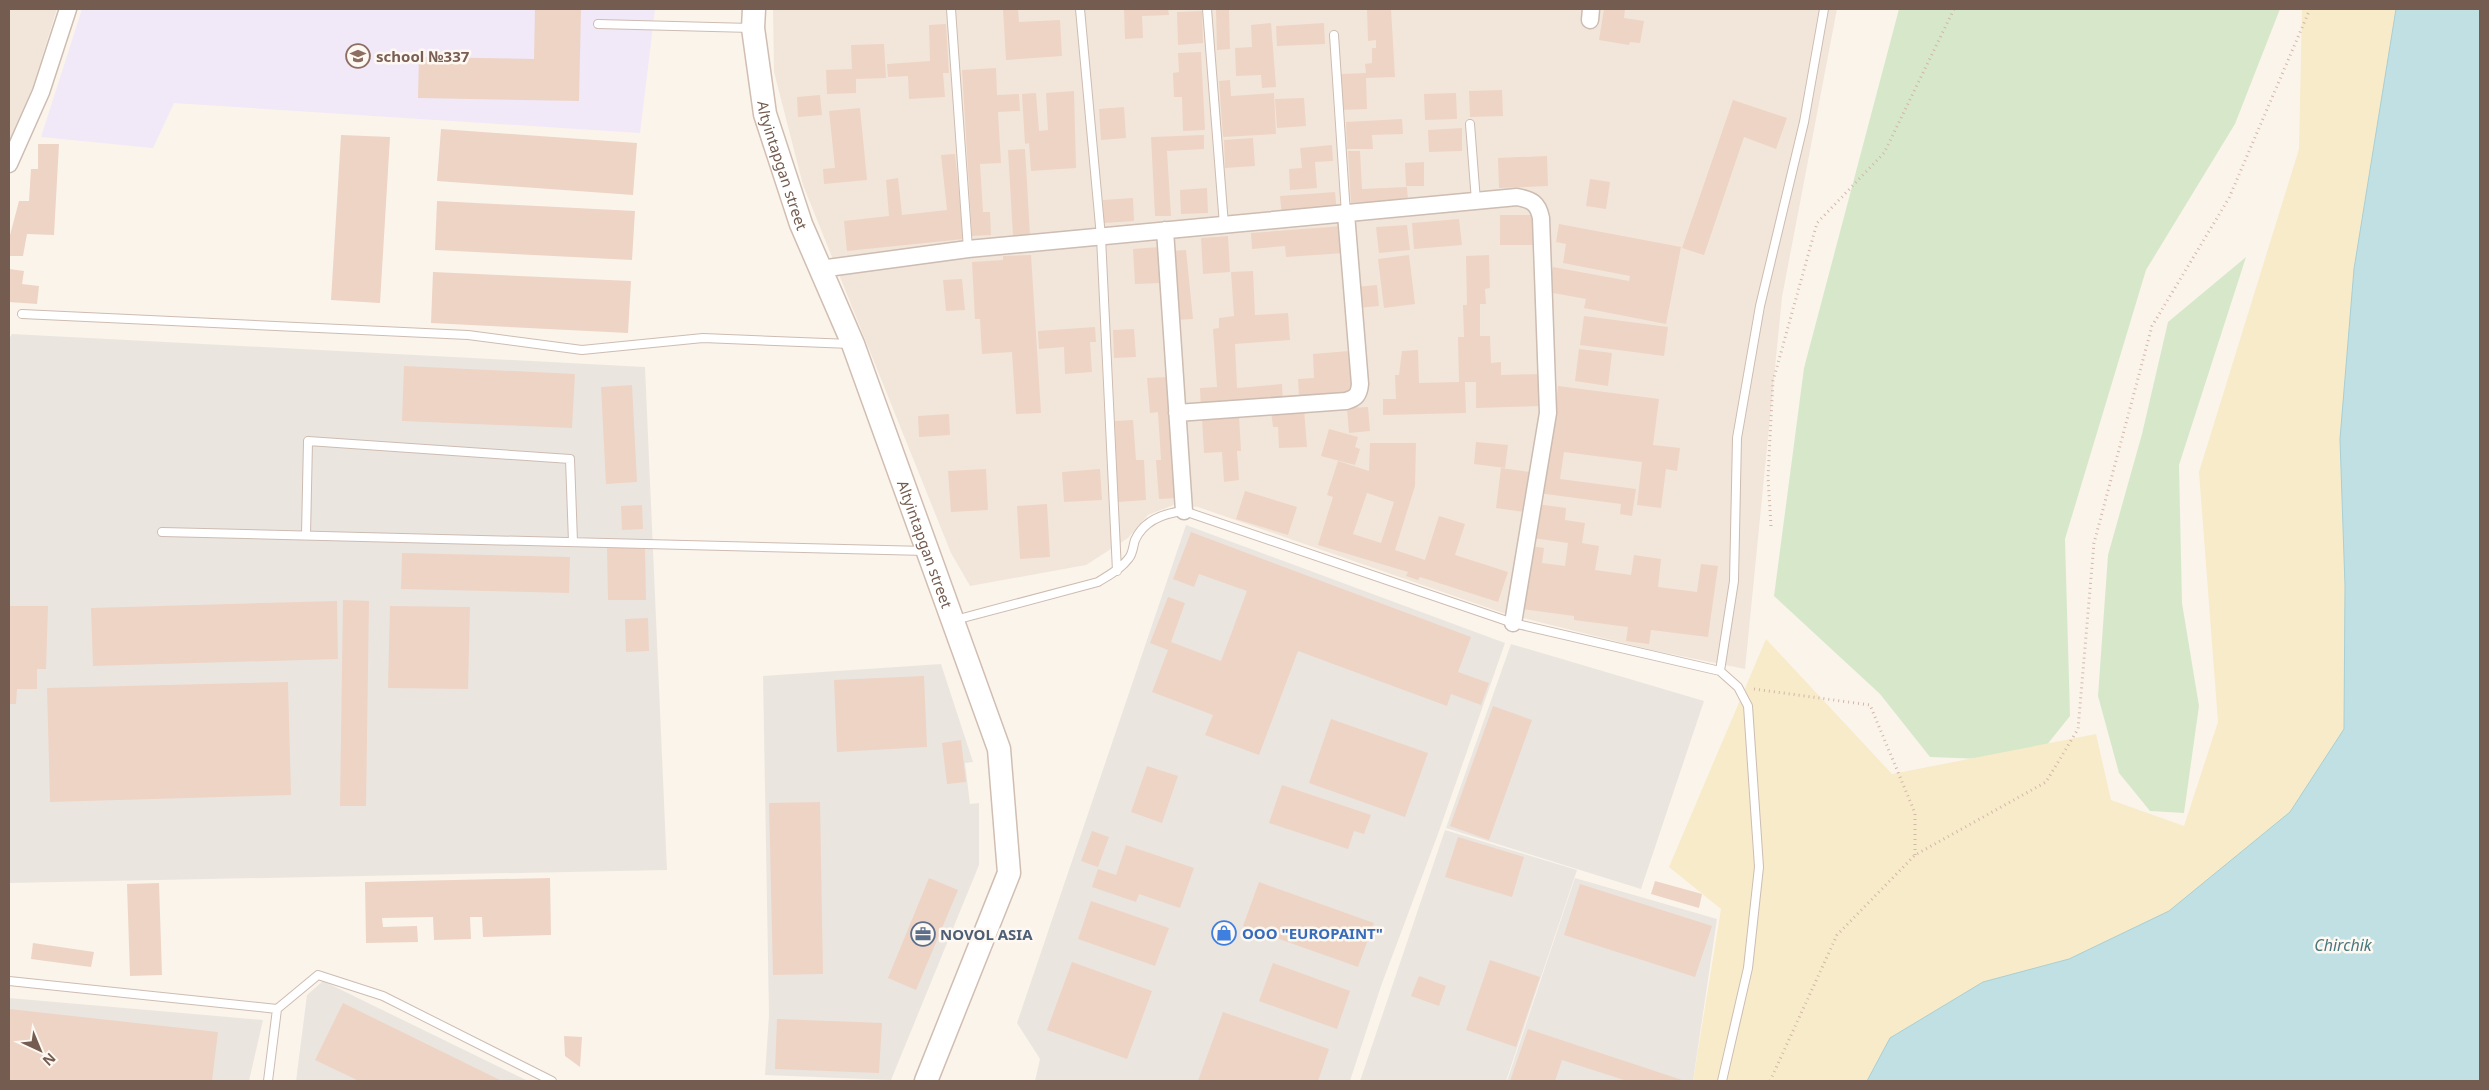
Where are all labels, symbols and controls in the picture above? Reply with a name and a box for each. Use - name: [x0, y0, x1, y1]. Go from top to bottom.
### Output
- school or university icon: school №337: [345, 43, 371, 69]
- place label: school №337: [376, 46, 470, 66]
- street label: Altyintapgan street: [753, 100, 813, 234]
- street label: Altyintapgan street: [893, 477, 958, 611]
- shop icon: OOO "EUROPAINT": [1211, 920, 1237, 946]
- office icon: NOVOL ASIA: [910, 921, 936, 947]
- place label: OOO "EUROPAINT": [1242, 923, 1383, 943]
- place label: NOVOL ASIA: [940, 924, 1033, 944]
- water label: Chirchik: [2314, 934, 2373, 956]
- north arrow: [15, 1025, 65, 1075]
- text: N: [39, 1049, 60, 1071]

